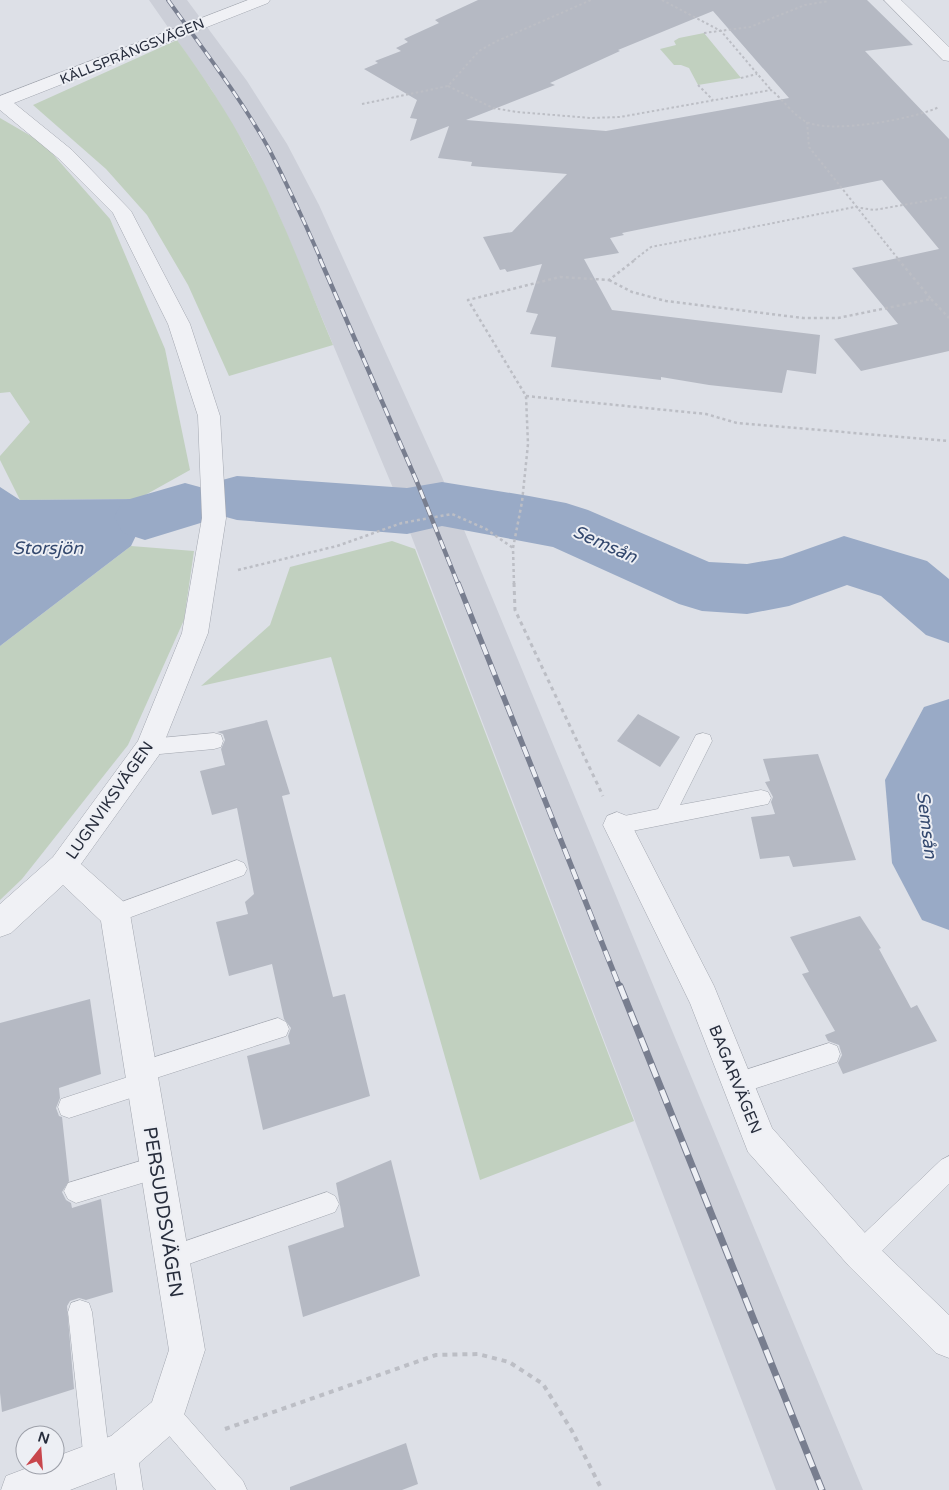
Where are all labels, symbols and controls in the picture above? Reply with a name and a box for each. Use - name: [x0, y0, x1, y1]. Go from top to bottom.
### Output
- street label: KÄLLSPRÅNGSVÄGEN: [57, 15, 207, 88]
- water label: Semsån: [570, 520, 641, 568]
- water label: Storsjön: [13, 537, 84, 559]
- street label: LUGNVIKSVÄGEN: [62, 738, 158, 863]
- water label: Semsån: [912, 790, 942, 861]
- street label: BAGARVÄGEN: [704, 1022, 766, 1137]
- street label: PERSUDDSVÄGEN: [139, 1125, 187, 1299]
- north arrow: [15, 1425, 65, 1475]
- text: N: [36, 1428, 52, 1448]

